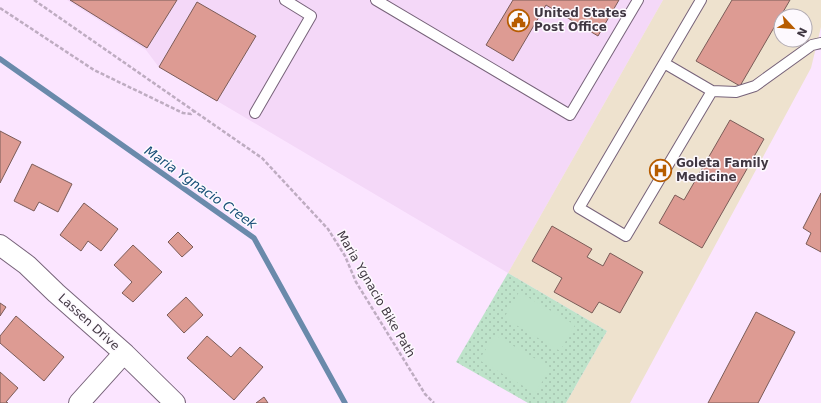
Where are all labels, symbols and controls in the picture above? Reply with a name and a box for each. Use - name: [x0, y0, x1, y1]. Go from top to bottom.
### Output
- place label: United States Post Office: [534, 6, 627, 34]
- public building icon: United States Post Office: [506, 7, 532, 33]
- north arrow: [773, 8, 813, 48]
- text: N: [794, 25, 809, 39]
- water label: Maria Ygnacio Creek: [142, 143, 260, 232]
- place label: Goleta Family Medicine: [676, 156, 769, 184]
- hospital icon: Goleta Family Medicine: [648, 157, 674, 183]
- street label: Maria Ygnacio Bike Path: [334, 228, 418, 360]
- street label: Lassen Drive: [56, 291, 122, 353]

